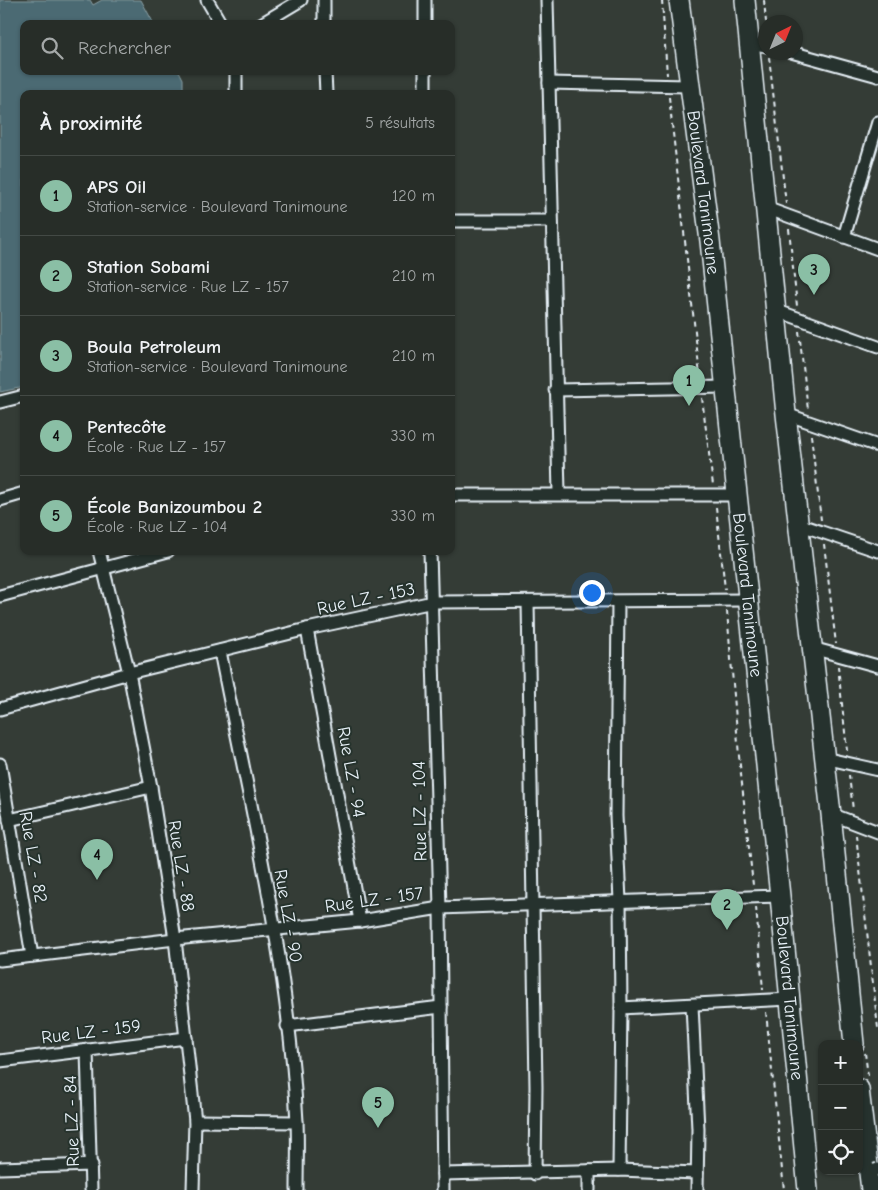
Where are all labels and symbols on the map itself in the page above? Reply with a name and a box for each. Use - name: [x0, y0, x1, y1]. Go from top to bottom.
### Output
- north arrow: [758, 15, 803, 60]
- street label: Boulevard Tanimoune: [683, 109, 724, 276]
- pin: 3: [798, 254, 830, 295]
- pin: 1: [673, 365, 705, 406]
- street label: Boulevard Tanimoune: [729, 512, 767, 678]
- street label: Rue LZ - 153: [315, 578, 417, 620]
- your location: [579, 580, 605, 606]
- street label: Rue LZ - 94: [333, 725, 369, 819]
- street label: Rue LZ - 104: [409, 761, 431, 861]
- street label: Rue LZ - 82: [15, 810, 51, 904]
- street label: Rue LZ - 88: [163, 819, 199, 913]
- pin: 4: [81, 839, 113, 880]
- street label: Rue LZ - 90: [269, 868, 307, 964]
- street label: Rue LZ - 157: [323, 883, 425, 917]
- pin: 2: [711, 889, 743, 930]
- street label: Boulevard Tanimoune: [771, 915, 808, 1081]
- street label: Rue LZ - 159: [40, 1015, 142, 1049]
- street label: Rue LZ - 84: [60, 1075, 84, 1167]
- pin: 5: [362, 1087, 394, 1128]

